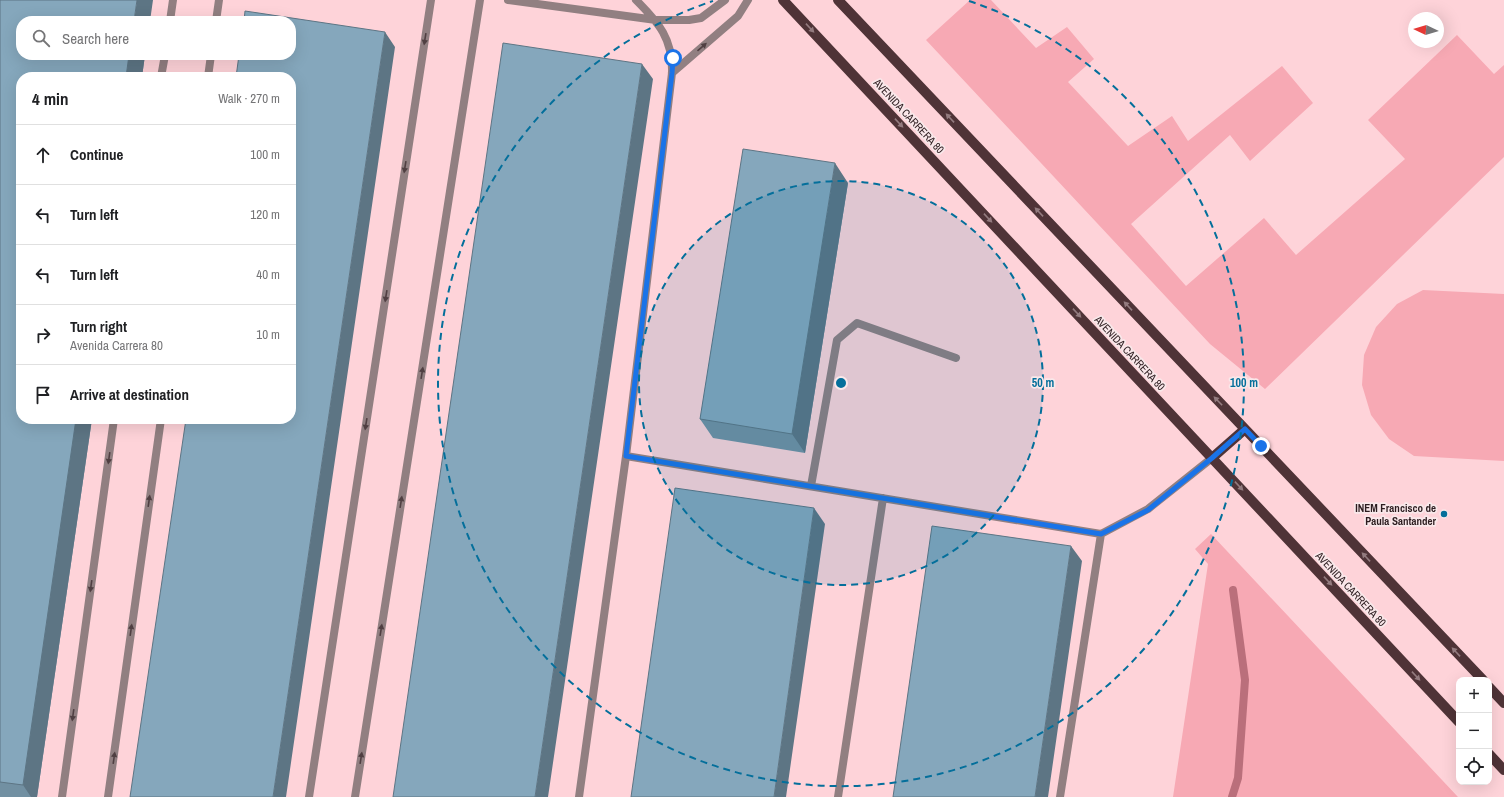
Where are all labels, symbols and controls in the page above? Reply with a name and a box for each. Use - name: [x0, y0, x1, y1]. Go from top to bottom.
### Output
- north arrow: [1408, 12, 1444, 48]
- search box: [16, 16, 296, 60]
- one-way arrow: [805, 24, 814, 33]
- icon: search: [30, 27, 52, 49]
- text: Search here: [62, 28, 129, 49]
- one-way arrow: [422, 32, 428, 45]
- one-way arrow: [696, 43, 707, 52]
- route start: [664, 49, 682, 67]
- street label: AVENIDA CARRERA 80: [870, 75, 947, 156]
- text: 4 min: [32, 87, 68, 110]
- text: Walk · 270 m: [218, 90, 280, 107]
- one-way arrow: [945, 113, 954, 123]
- one-way arrow: [894, 118, 904, 128]
- icon: ahead: [32, 144, 54, 166]
- text: Continue: [70, 144, 123, 165]
- text: 100 m: [250, 146, 280, 163]
- one-way arrow: [402, 161, 408, 173]
- icon: left: [32, 204, 54, 226]
- text: Turn left: [70, 204, 118, 225]
- text: 120 m: [250, 206, 280, 223]
- one-way arrow: [1034, 207, 1044, 217]
- one-way arrow: [983, 213, 992, 223]
- icon: left: [32, 264, 54, 286]
- text: Turn left: [70, 264, 118, 285]
- text: 40 m: [256, 266, 280, 283]
- one-way arrow: [383, 290, 389, 302]
- one-way arrow: [1124, 301, 1133, 311]
- one-way arrow: [1072, 308, 1081, 318]
- street label: AVENIDA CARRERA 80: [1091, 312, 1168, 393]
- text: Turn right: [70, 316, 127, 337]
- icon: right: [32, 324, 54, 346]
- text: 10 m: [256, 326, 280, 343]
- text: Avenida Carrera 80: [70, 337, 163, 354]
- one-way arrow: [419, 367, 425, 379]
- text: 50 m: [1032, 375, 1054, 391]
- text: 100 m: [1230, 375, 1258, 391]
- centre of rings: [834, 376, 848, 390]
- icon: arrive: [32, 384, 54, 406]
- text: Arrive at destination: [70, 384, 189, 405]
- one-way arrow: [1213, 396, 1223, 406]
- one-way arrow: [363, 418, 369, 430]
- route end: [1252, 437, 1270, 455]
- one-way arrow: [106, 452, 112, 464]
- one-way arrow: [1234, 482, 1243, 491]
- one-way arrow: [146, 495, 152, 507]
- one-way arrow: [398, 496, 404, 508]
- place label: INEM Francisco de Paula Santander: [1355, 501, 1436, 528]
- marker: INEM Francisco de Paula Santander: [1439, 509, 1449, 519]
- street label: AVENIDA CARRERA 80: [1312, 548, 1389, 629]
- one-way arrow: [1362, 552, 1371, 562]
- one-way arrow: [1323, 577, 1332, 586]
- one-way arrow: [88, 580, 94, 592]
- one-way arrow: [128, 624, 134, 636]
- one-way arrow: [378, 624, 384, 636]
- one-way arrow: [1451, 647, 1461, 657]
- one-way arrow: [1412, 671, 1421, 682]
- map controls: [1456, 677, 1492, 785]
- button: +: [1456, 677, 1492, 713]
- one-way arrow: [70, 709, 76, 721]
- button: −: [1456, 713, 1492, 749]
- button: locate: [1456, 749, 1492, 785]
- one-way arrow: [110, 752, 117, 764]
- one-way arrow: [358, 752, 364, 765]

